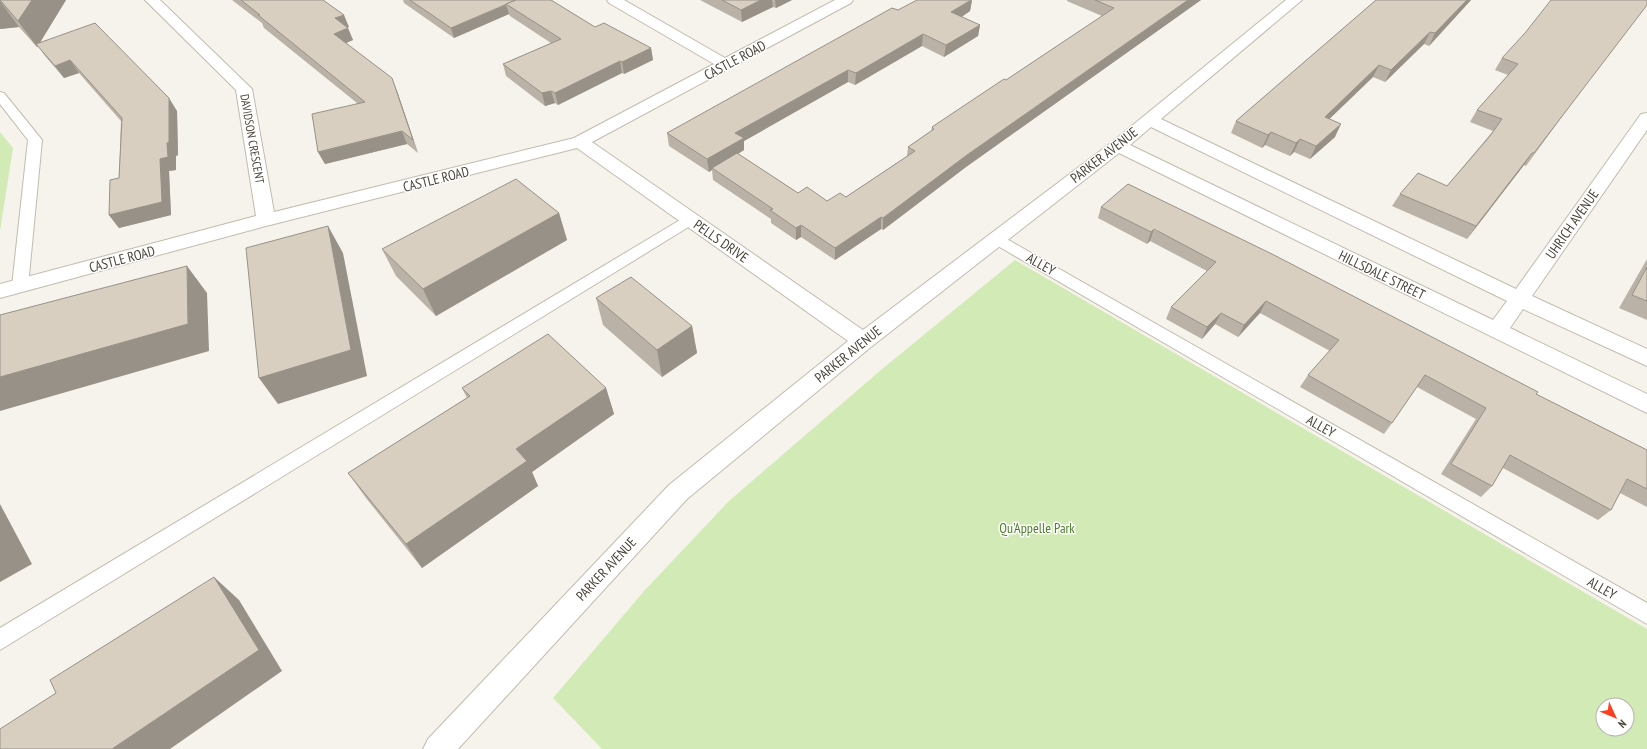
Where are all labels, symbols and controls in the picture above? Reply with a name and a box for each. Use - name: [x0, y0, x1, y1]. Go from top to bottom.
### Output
- street label: CASTLE ROAD: [701, 36, 769, 84]
- street label: DAVIDSON CRESCENT: [237, 93, 268, 185]
- street label: PARKER AVENUE: [1067, 123, 1141, 187]
- street label: CASTLE ROAD: [401, 162, 471, 196]
- street label: UHRICH AVENUE: [1541, 186, 1603, 262]
- street label: PELLS DRIVE: [690, 216, 752, 266]
- street label: CASTLE ROAD: [87, 242, 157, 276]
- street label: HILLSDALE STREET: [1336, 246, 1429, 304]
- street label: ALLEY: [1023, 249, 1059, 280]
- street label: PARKER AVENUE: [811, 322, 885, 386]
- street label: ALLEY: [1303, 411, 1339, 442]
- park label: Qu'Appelle Park: [999, 519, 1075, 537]
- street label: PARKER AVENUE: [572, 533, 640, 605]
- street label: ALLEY: [1584, 573, 1620, 604]
- north arrow: [1595, 697, 1635, 737]
- text: N: [1615, 717, 1629, 731]

